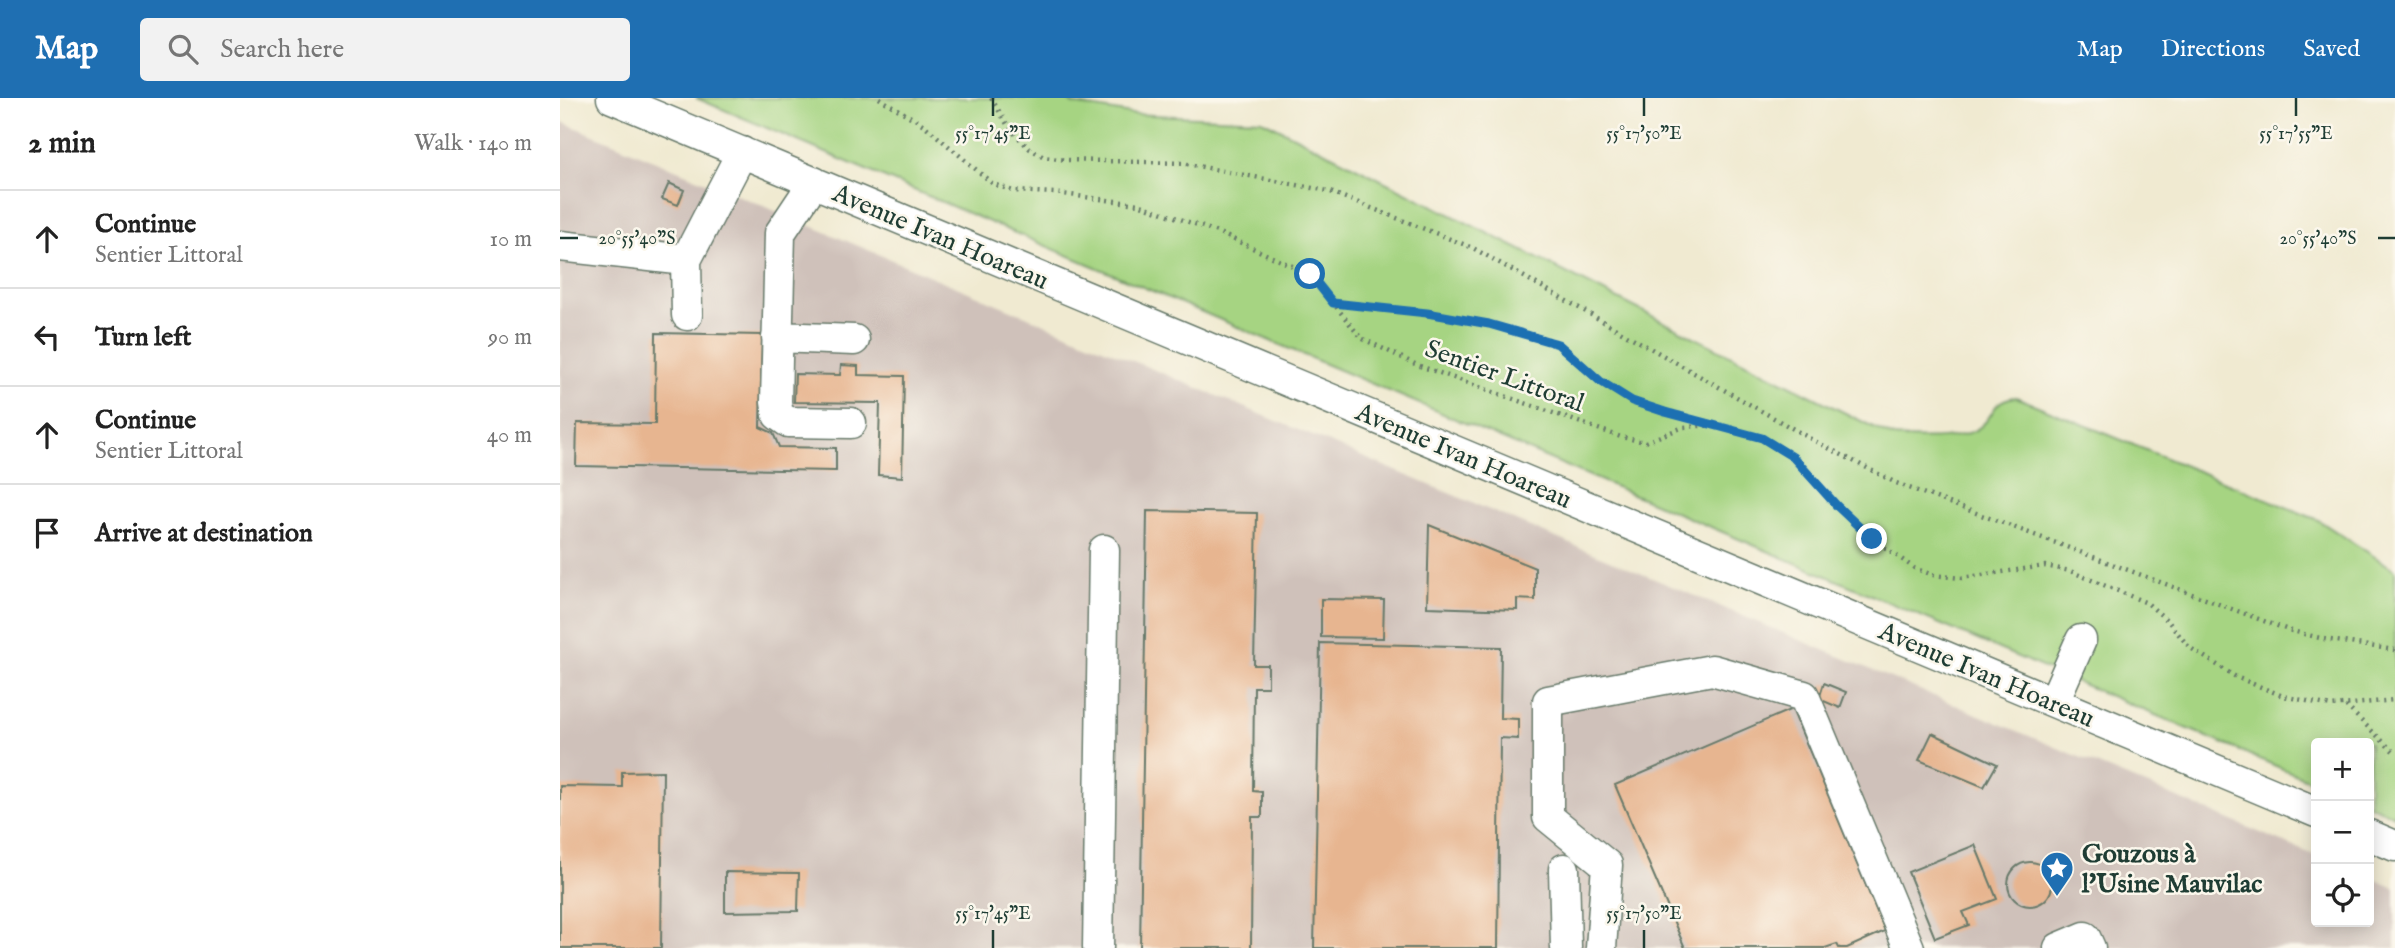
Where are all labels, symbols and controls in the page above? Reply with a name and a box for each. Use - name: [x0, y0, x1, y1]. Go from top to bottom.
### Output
- search box: [140, 18, 630, 81]
- text: Map: [35, 28, 98, 70]
- icon: search: [164, 30, 202, 68]
- text: Search here: [220, 33, 344, 66]
- text: Map: [2077, 34, 2123, 65]
- text: Directions: [2161, 34, 2265, 65]
- text: Saved: [2303, 34, 2360, 65]
- text: 55°17'45"E: [955, 123, 1031, 146]
- text: 55°17'50"E: [1606, 123, 1682, 146]
- text: 55°17'55"E: [2259, 123, 2333, 146]
- text: 2 min: [28, 125, 96, 163]
- text: Walk · 140 m: [414, 129, 532, 158]
- street label: Avenue Ivan Hoareau: [827, 177, 1053, 298]
- text: Continue: [95, 208, 196, 241]
- icon: ahead: [28, 220, 66, 258]
- text: 10 m: [489, 225, 532, 254]
- text: 20°55'40"S: [599, 228, 675, 251]
- text: 20°55'40"S: [2280, 228, 2356, 251]
- text: Sentier Littoral: [95, 241, 243, 270]
- route start: [1294, 258, 1325, 289]
- icon: left: [28, 318, 66, 356]
- text: Turn left: [95, 321, 192, 354]
- text: 90 m: [488, 323, 532, 352]
- street label: Sentier Littoral: [1420, 332, 1589, 421]
- street label: Avenue Ivan Hoareau: [1350, 396, 1576, 517]
- text: Continue: [95, 404, 196, 437]
- icon: ahead: [28, 416, 66, 454]
- text: 40 m: [487, 421, 532, 450]
- text: Sentier Littoral: [95, 437, 243, 466]
- icon: arrive: [28, 514, 66, 552]
- text: Arrive at destination: [95, 517, 313, 550]
- route end: [1856, 523, 1887, 554]
- street label: Avenue Ivan Hoareau: [1873, 615, 2099, 736]
- map controls: [2311, 738, 2374, 927]
- button: +: [2311, 738, 2374, 801]
- button: −: [2311, 801, 2374, 864]
- place label: Gouzous à l'Usine Mauvilac: [2081, 838, 2262, 901]
- place icon: Gouzous à l'Usine Mauvilac: [2038, 849, 2076, 898]
- button: locate: [2311, 864, 2374, 927]
- text: 55°17'45"E: [955, 903, 1031, 926]
- text: 55°17'50"E: [1606, 903, 1682, 926]

